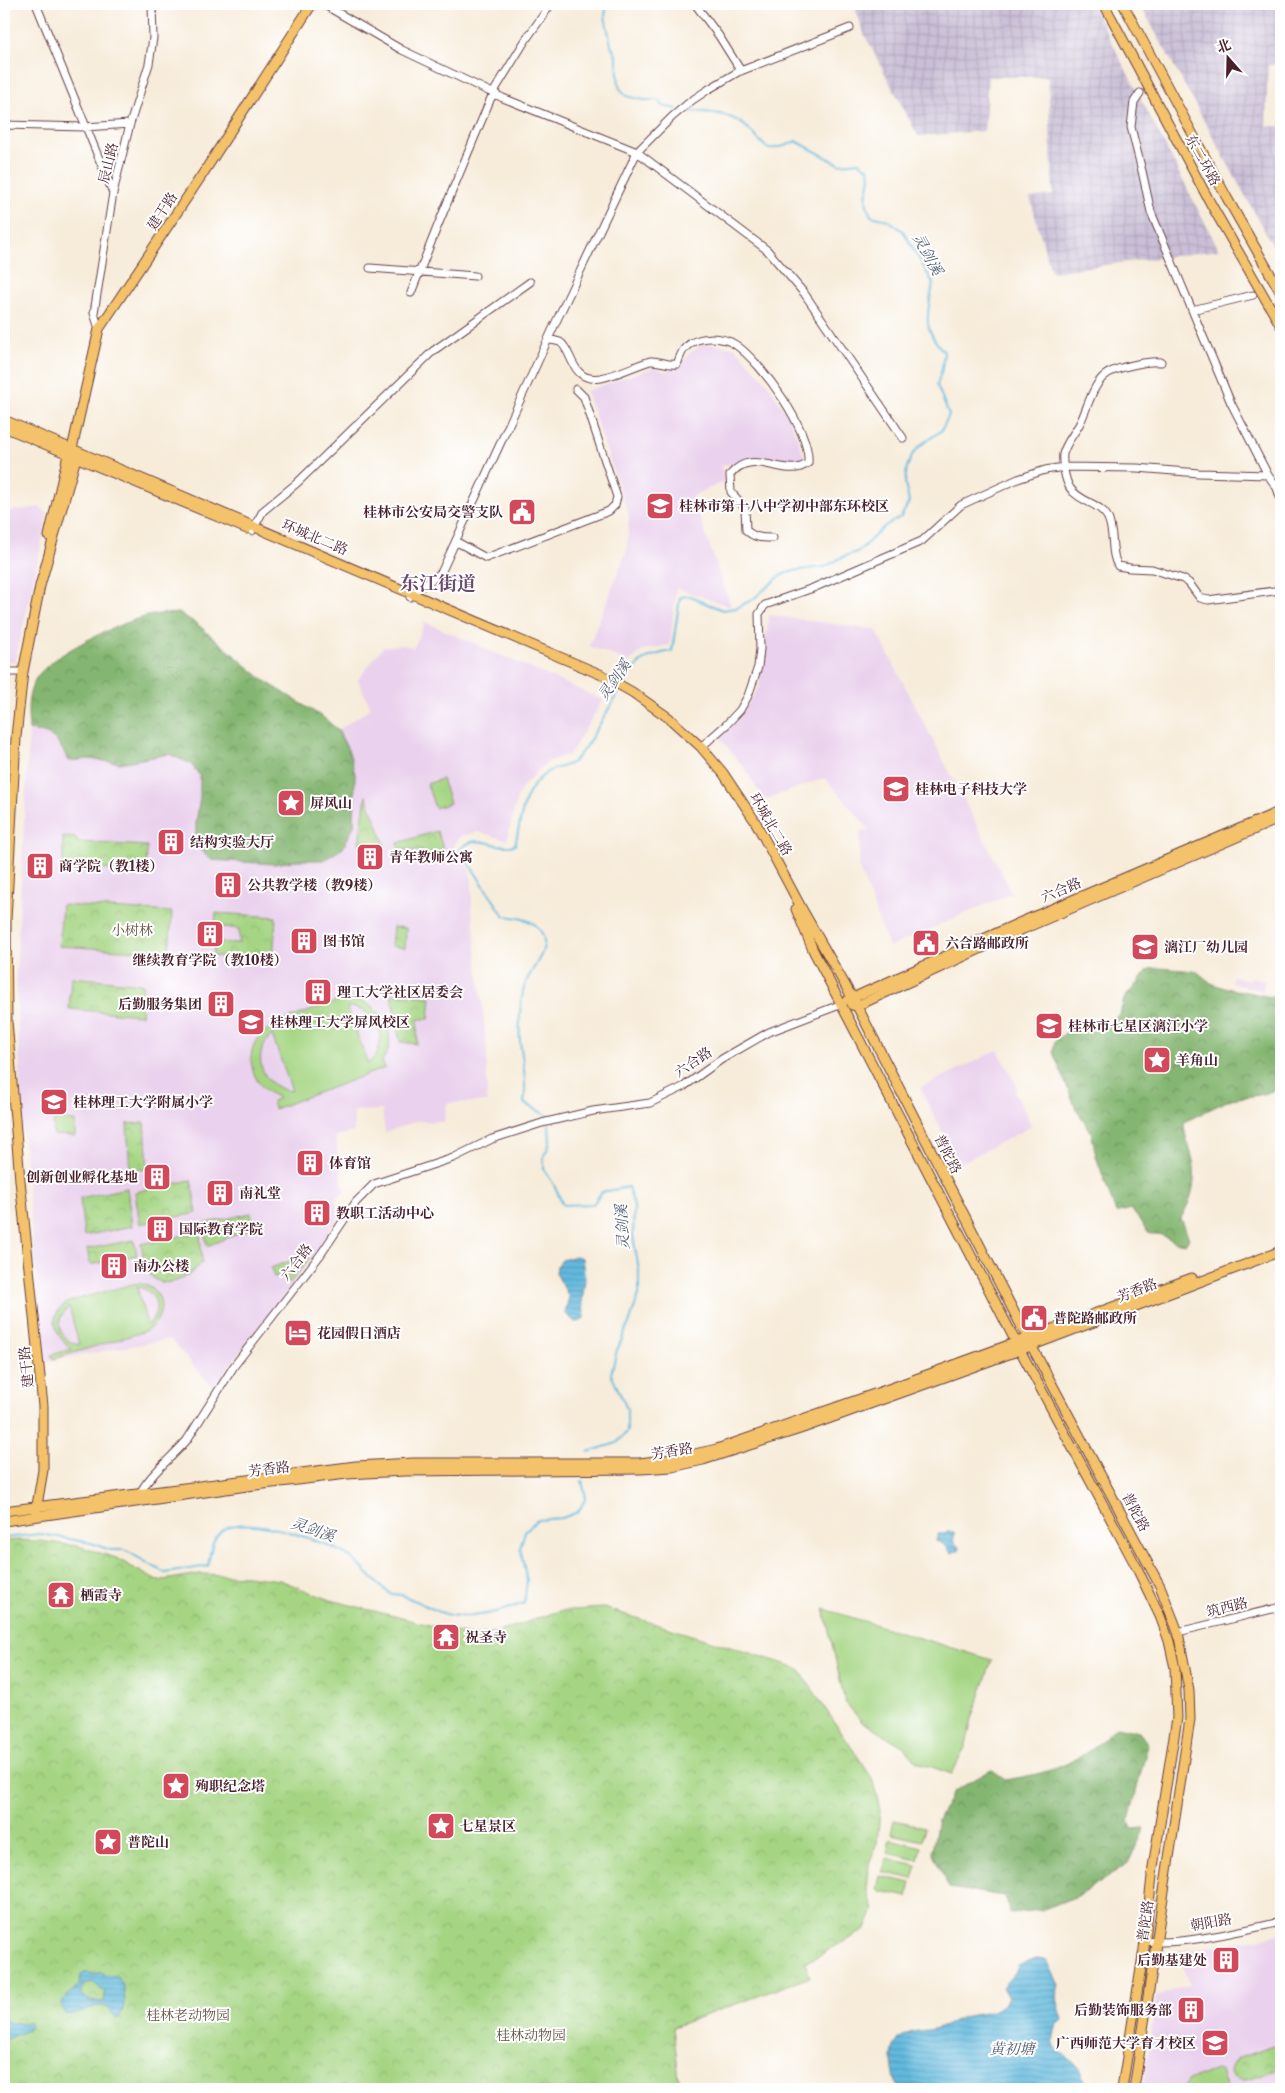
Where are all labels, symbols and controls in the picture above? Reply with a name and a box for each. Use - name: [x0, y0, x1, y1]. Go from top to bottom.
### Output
- north arrow: [1202, 32, 1252, 82]
- text: 北: [1214, 35, 1233, 57]
- street label: 东二环路: [1182, 131, 1224, 189]
- street label: 辰山路: [94, 140, 122, 186]
- street label: 建干路: [143, 189, 181, 233]
- water label: 灵剑溪: [909, 230, 948, 280]
- school or university icon: 桂林市第十八中学初中部东环校区: [645, 491, 675, 521]
- public building icon: 桂林市公安局交警支队: [507, 497, 537, 527]
- place label: 桂林市第十八中学初中部东环校区: [679, 497, 889, 515]
- place label: 桂林市公安局交警支队: [363, 503, 503, 521]
- street label: 环城北二路: [279, 515, 351, 559]
- district label: 东江街道: [400, 572, 476, 595]
- water label: 灵剑溪: [593, 654, 636, 704]
- school or university icon: 桂林电子科技大学: [881, 774, 911, 804]
- place label: 桂林电子科技大学: [915, 780, 1027, 798]
- place icon: 屏风山: [276, 788, 306, 818]
- street label: 环城北二路: [746, 789, 796, 859]
- place label: 屏风山: [310, 794, 352, 812]
- building icon: 结构实验大厅: [156, 827, 186, 857]
- place label: 结构实验大厅: [190, 833, 274, 851]
- building icon: 青年教师公寓: [355, 842, 385, 872]
- place label: 青年教师公寓: [389, 848, 473, 866]
- building icon: 商学院（教1楼）: [25, 851, 55, 881]
- place label: 商学院（教1楼）: [59, 857, 163, 875]
- building icon: 公共教学楼（教9楼）: [213, 870, 243, 900]
- street label: 六合路: [1038, 874, 1084, 906]
- place label: 公共教学楼（教9楼）: [247, 876, 381, 894]
- building icon: 继续教育学院（教10楼）: [195, 919, 225, 949]
- park label: 小树林: [111, 921, 153, 939]
- building icon: 图书馆: [289, 926, 319, 956]
- public building icon: 六合路邮政所: [911, 928, 941, 958]
- place label: 图书馆: [323, 932, 365, 950]
- school or university icon: 漓江厂幼儿园: [1130, 932, 1160, 962]
- place label: 六合路邮政所: [945, 934, 1029, 952]
- place label: 漓江厂幼儿园: [1164, 938, 1248, 956]
- place label: 继续教育学院（教10楼）: [132, 951, 288, 969]
- building icon: 理工大学社区居委会: [303, 977, 333, 1007]
- place label: 理工大学社区居委会: [337, 983, 463, 1001]
- building icon: 后勤服务集团: [206, 989, 236, 1019]
- place label: 后勤服务集团: [118, 995, 202, 1013]
- school or university icon: 桂林理工大学屏风校区: [236, 1007, 266, 1037]
- school or university icon: 桂林市七星区漓江小学: [1034, 1011, 1064, 1041]
- place label: 桂林理工大学屏风校区: [270, 1013, 410, 1031]
- place label: 桂林市七星区漓江小学: [1068, 1017, 1208, 1035]
- street label: 六合路: [671, 1043, 715, 1081]
- place icon: 羊角山: [1142, 1045, 1172, 1075]
- place label: 羊角山: [1176, 1051, 1218, 1069]
- school or university icon: 桂林理工大学附属小学: [39, 1087, 69, 1117]
- place label: 桂林理工大学附属小学: [73, 1093, 213, 1111]
- street label: 普陀路: [930, 1131, 966, 1177]
- building icon: 体育馆: [295, 1148, 325, 1178]
- place label: 体育馆: [329, 1154, 371, 1172]
- building icon: 创新创业孵化基地: [142, 1162, 172, 1192]
- place label: 创新创业孵化基地: [26, 1168, 138, 1186]
- building icon: 南礼堂: [205, 1178, 235, 1208]
- place label: 南礼堂: [239, 1184, 281, 1202]
- building icon: 教职工活动中心: [302, 1198, 332, 1228]
- water label: 灵剑溪: [611, 1202, 633, 1250]
- place label: 教职工活动中心: [336, 1204, 434, 1222]
- building icon: 国际教育学院: [145, 1214, 175, 1244]
- place label: 国际教育学院: [179, 1220, 263, 1238]
- street label: 六合路: [276, 1240, 316, 1284]
- building icon: 南办公楼: [99, 1251, 129, 1281]
- place label: 南办公楼: [133, 1257, 189, 1275]
- street label: 芳香路: [1114, 1274, 1160, 1306]
- public building icon: 普陀路邮政所: [1019, 1303, 1049, 1333]
- place label: 普陀路邮政所: [1053, 1309, 1137, 1327]
- hotel icon: 花园假日酒店: [283, 1318, 313, 1348]
- place label: 花园假日酒店: [317, 1324, 401, 1342]
- street label: 建干路: [15, 1345, 37, 1389]
- street label: 芳香路: [650, 1439, 694, 1463]
- street label: 芳香路: [247, 1458, 291, 1480]
- street label: 普陀路: [1118, 1489, 1154, 1535]
- water label: 灵剑溪: [289, 1513, 339, 1546]
- temple icon: 栖霞寺: [46, 1580, 76, 1610]
- place label: 栖霞寺: [80, 1586, 122, 1604]
- street label: 筑西路: [1204, 1593, 1250, 1621]
- temple icon: 祝圣寺: [431, 1622, 461, 1652]
- place label: 祝圣寺: [465, 1628, 507, 1646]
- place icon: 殉职纪念塔: [161, 1771, 191, 1801]
- place label: 殉职纪念塔: [195, 1777, 265, 1795]
- place icon: 七星景区: [426, 1811, 456, 1841]
- place label: 七星景区: [460, 1817, 516, 1835]
- place icon: 普陀山: [93, 1827, 123, 1857]
- place label: 普陀山: [127, 1833, 169, 1851]
- street label: 普陀路: [1133, 1899, 1157, 1943]
- street label: 朝阳路: [1189, 1909, 1233, 1935]
- building icon: 后勤基建处: [1211, 1945, 1241, 1975]
- place label: 后勤基建处: [1137, 1951, 1207, 1969]
- building icon: 后勤装饰服务部: [1176, 1995, 1206, 2025]
- place label: 后勤装饰服务部: [1074, 2001, 1172, 2019]
- park label: 桂林老动物园: [146, 2006, 230, 2024]
- park label: 桂林动物园: [496, 2026, 566, 2044]
- school or university icon: 广西师范大学育才校区: [1200, 2028, 1230, 2058]
- place label: 广西师范大学育才校区: [1056, 2034, 1196, 2052]
- water label: 黄初塘: [989, 2039, 1036, 2058]

